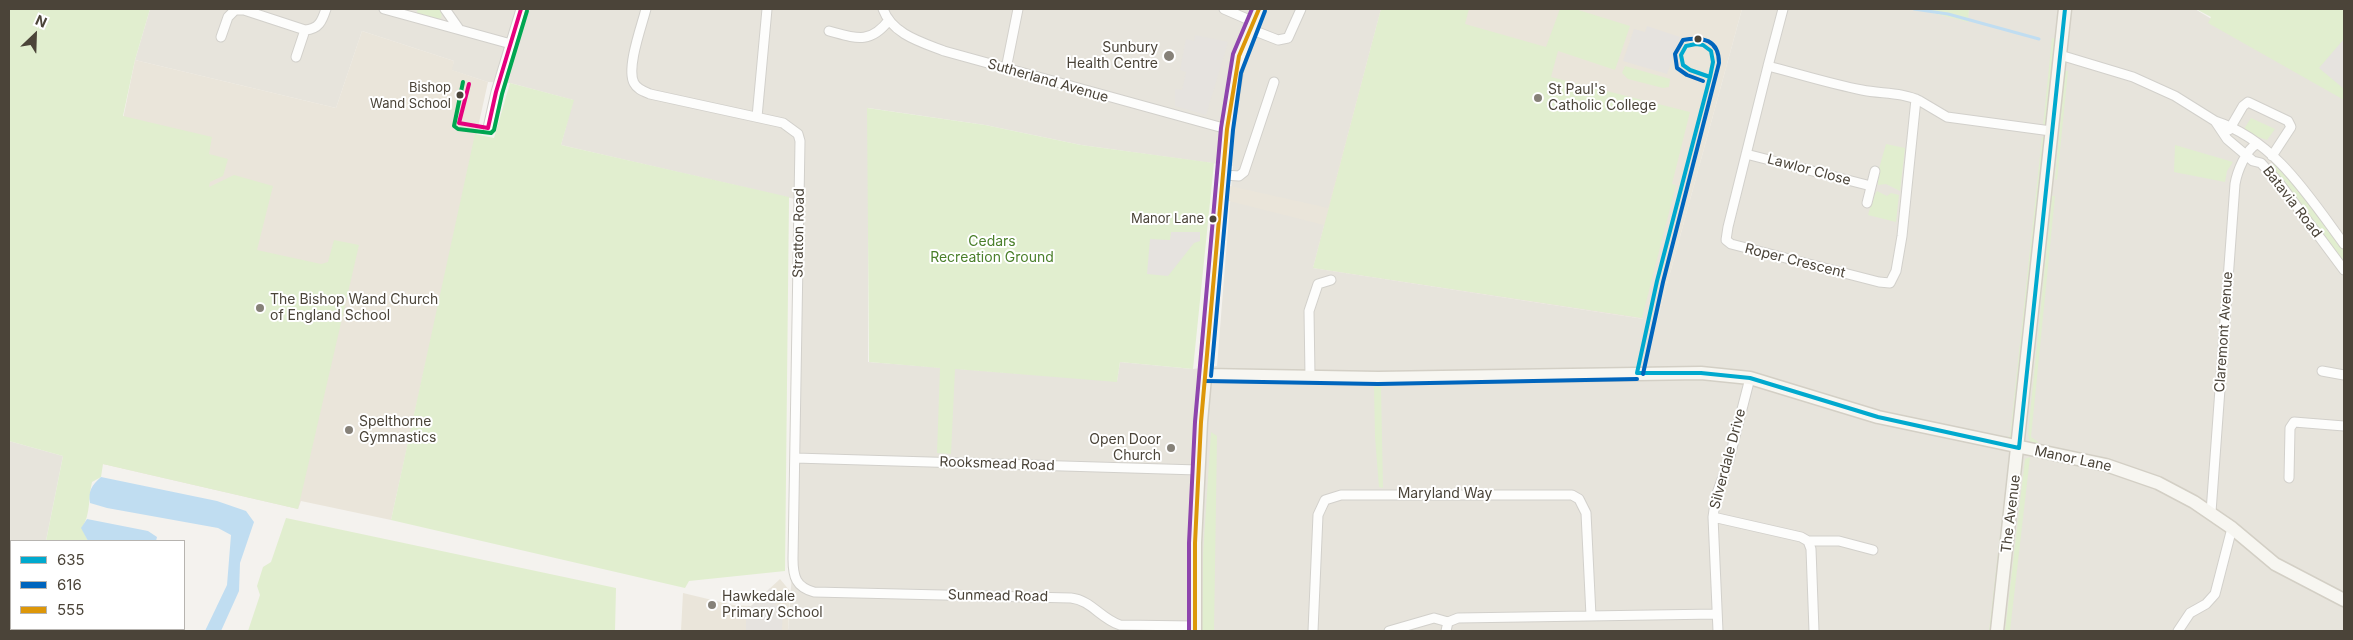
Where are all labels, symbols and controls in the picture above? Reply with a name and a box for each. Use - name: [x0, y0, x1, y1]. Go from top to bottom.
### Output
- north arrow: [10, 10, 60, 60]
- text: N: [33, 11, 50, 31]
- unlabelled marker: [1693, 34, 1703, 44]
- place label: Sunbury Health Centre: [1067, 40, 1158, 72]
- marker: Sunbury Health Centre: [1162, 49, 1176, 63]
- street label: Sutherland Avenue: [986, 56, 1110, 106]
- place label: Bishop Wand School: [370, 80, 451, 111]
- place label: St Paul's Catholic College: [1548, 82, 1656, 114]
- marker: Bishop Wand School: [455, 90, 465, 100]
- marker: St Paul's Catholic College: [1532, 92, 1544, 104]
- street label: Lawlor Close: [1765, 151, 1853, 189]
- street label: Batavia Road: [2259, 163, 2325, 241]
- street label: Stratton Road: [790, 188, 808, 278]
- place label: Manor Lane: [1131, 211, 1204, 227]
- marker: Manor Lane: [1208, 214, 1218, 224]
- park label: Cedars Recreation Ground: [930, 234, 1054, 266]
- street label: Roper Crescent: [1743, 240, 1847, 282]
- street label: Claremont Avenue: [2211, 271, 2237, 393]
- place label: The Bishop Wand Church of England School: [270, 292, 438, 324]
- marker: The Bishop Wand Church of England School: [254, 302, 266, 314]
- street label: Silverdale Drive: [1707, 407, 1749, 511]
- place label: Spelthorne Gymnastics: [359, 414, 436, 447]
- marker: Spelthorne Gymnastics: [343, 424, 355, 436]
- place label: Open Door Church: [1089, 432, 1161, 464]
- marker: Open Door Church: [1165, 442, 1177, 454]
- street label: Manor Lane: [2033, 443, 2113, 475]
- street label: Rooksmead Road: [939, 454, 1055, 474]
- street label: The Avenue: [1998, 474, 2024, 554]
- street label: Maryland Way: [1398, 486, 1492, 502]
- legend: [10, 540, 185, 630]
- text: 635: [57, 550, 85, 569]
- text: 616: [57, 575, 82, 594]
- street label: Sunmead Road: [948, 587, 1048, 605]
- place label: Hawkedale Primary School: [722, 589, 823, 622]
- marker: Hawkedale Primary School: [706, 599, 718, 611]
- text: 555: [57, 600, 84, 619]

